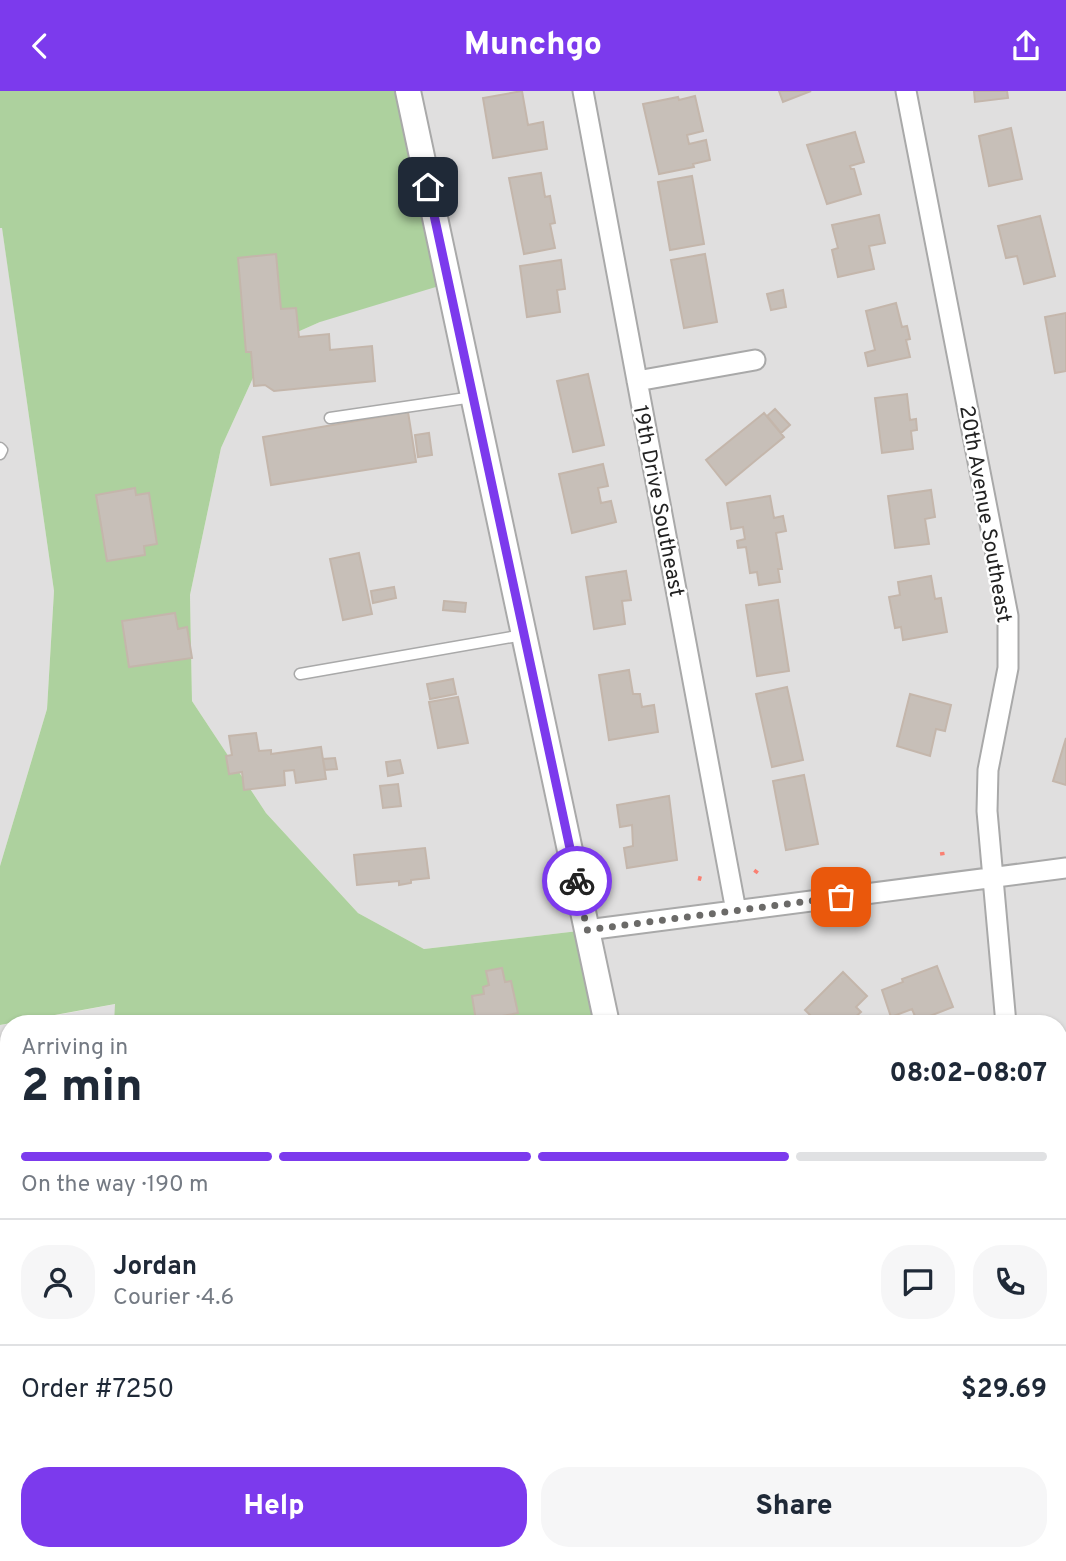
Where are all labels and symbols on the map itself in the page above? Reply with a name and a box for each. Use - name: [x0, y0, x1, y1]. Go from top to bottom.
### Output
- pin: [398, 157, 458, 217]
- street label: 19th Drive Southeast: [626, 403, 689, 599]
- street label: 20th Avenue Southeast: [952, 404, 1017, 625]
- courier: [542, 846, 612, 916]
- pin: [811, 867, 871, 927]

